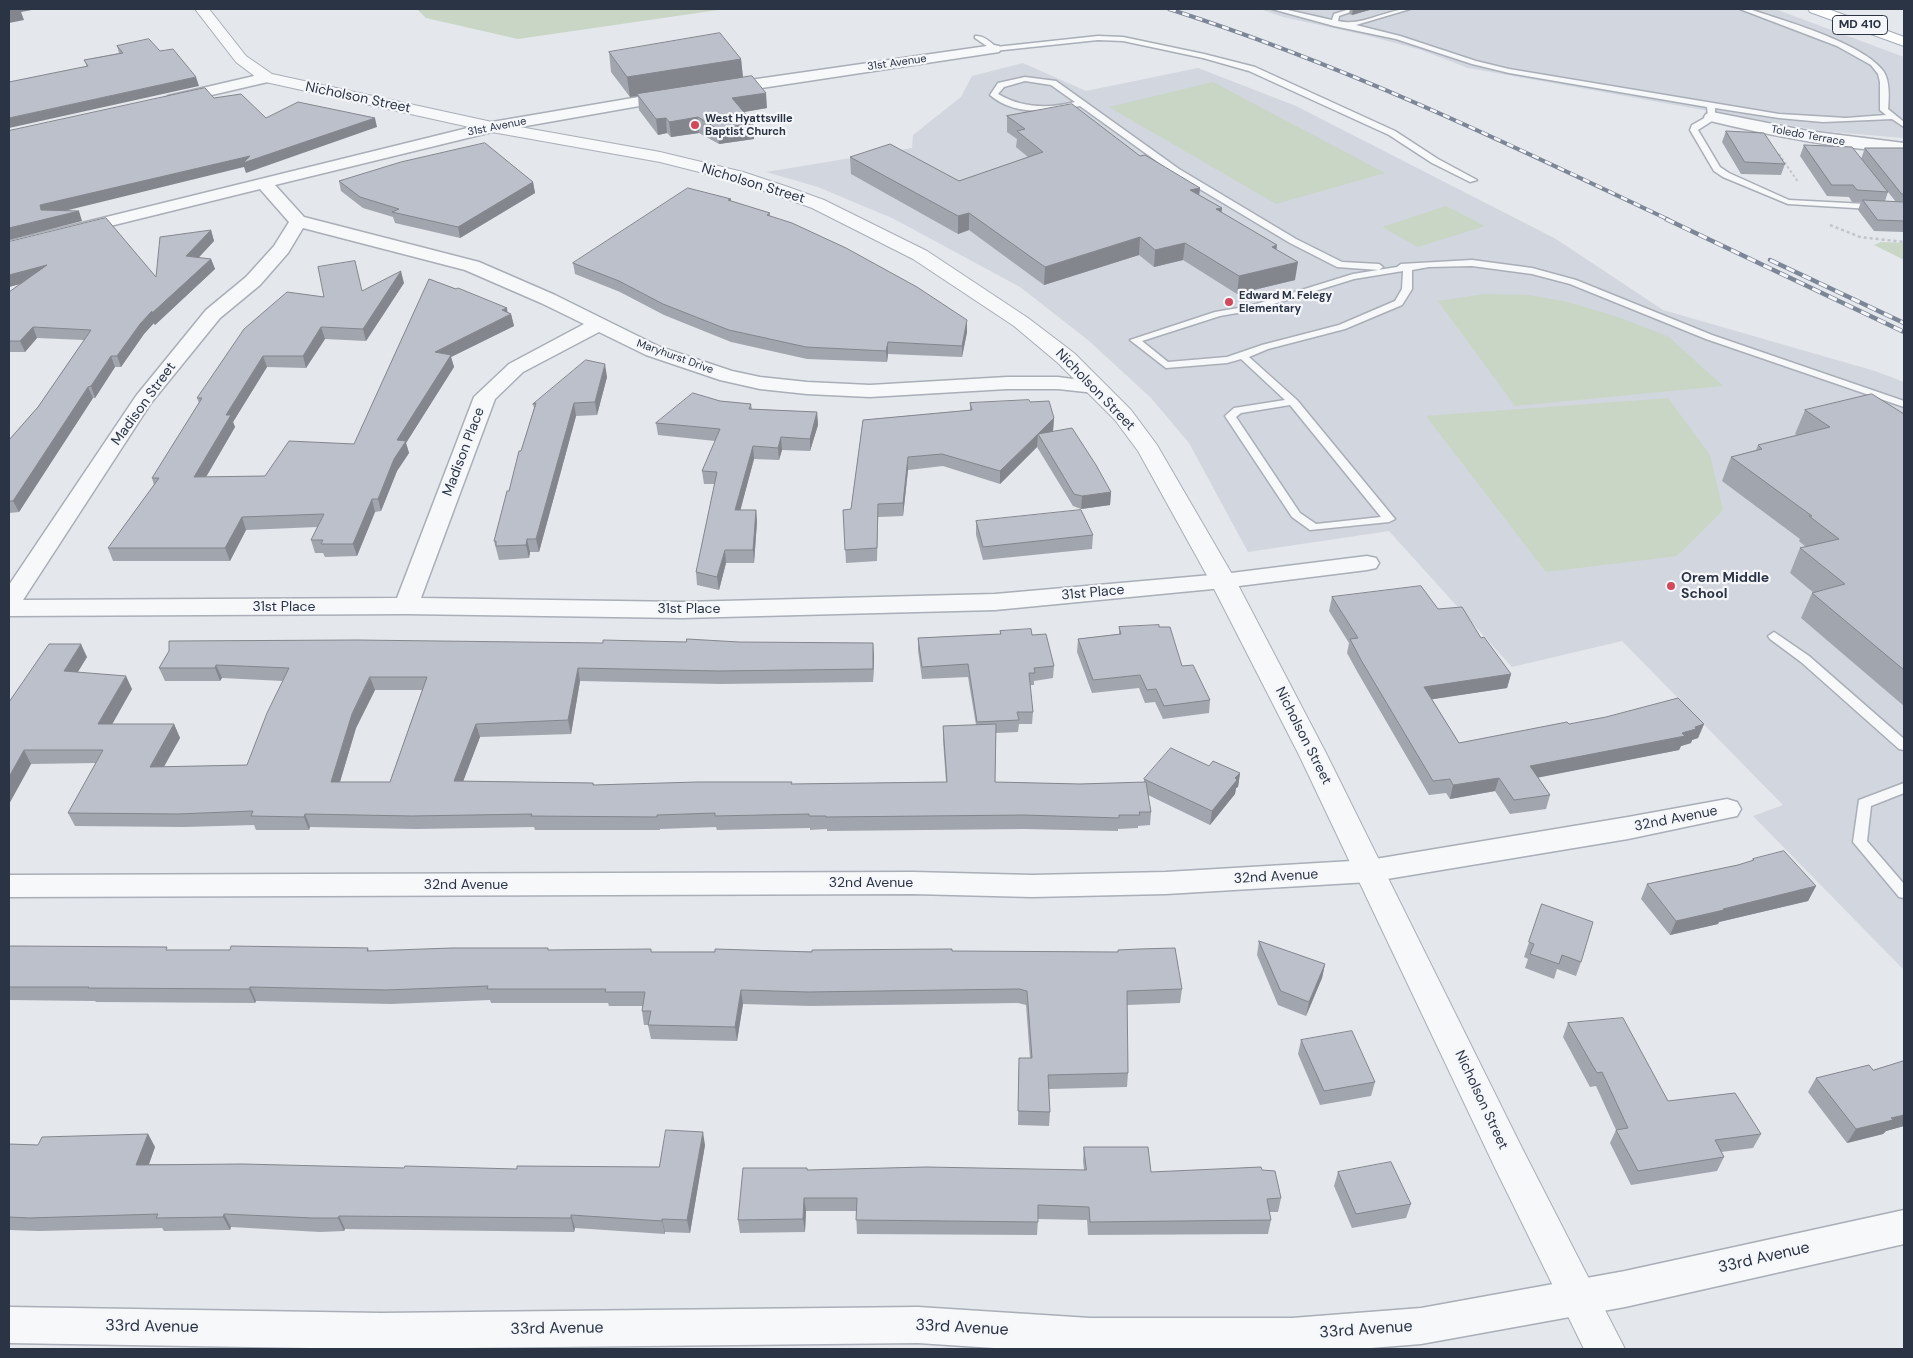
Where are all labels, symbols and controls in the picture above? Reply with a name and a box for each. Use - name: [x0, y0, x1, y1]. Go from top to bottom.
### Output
- road number: MD 410: [1832, 16, 1888, 34]
- street label: 31st Avenue: [867, 52, 927, 74]
- street label: Nicholson Street: [304, 79, 412, 117]
- place label: West Hyattsville Baptist Church: [705, 112, 793, 138]
- street label: 31st Avenue: [466, 115, 528, 139]
- marker: West Hyattsville Baptist Church: [689, 119, 701, 131]
- street label: Toledo Terrace: [1770, 123, 1846, 149]
- street label: Nicholson Street: [699, 160, 807, 208]
- place label: Edward M. Felegy Elementary: [1239, 289, 1332, 315]
- marker: Edward M. Felegy Elementary: [1223, 296, 1235, 308]
- street label: Maryhurst Drive: [635, 337, 715, 377]
- street label: Nicholson Street: [1052, 346, 1138, 434]
- street label: Madison Street: [108, 359, 180, 449]
- street label: Madison Place: [439, 405, 489, 499]
- place label: Orem Middle School: [1681, 570, 1769, 602]
- marker: Orem Middle School: [1665, 580, 1677, 592]
- street label: 31st Place: [1061, 582, 1125, 604]
- street label: 31st Place: [252, 599, 316, 615]
- street label: 31st Place: [657, 601, 721, 617]
- street label: Nicholson Street: [1271, 684, 1335, 788]
- street label: 32nd Avenue: [1633, 803, 1719, 835]
- street label: 32nd Avenue: [1233, 866, 1319, 888]
- street label: 32nd Avenue: [829, 875, 913, 891]
- street label: 32nd Avenue: [424, 877, 508, 893]
- street label: Nicholson Street: [1451, 1048, 1511, 1152]
- street label: 33rd Avenue: [1716, 1238, 1812, 1278]
- street label: 33rd Avenue: [915, 1316, 1009, 1340]
- street label: 33rd Avenue: [105, 1317, 199, 1337]
- street label: 33rd Avenue: [1319, 1317, 1413, 1343]
- street label: 33rd Avenue: [510, 1319, 604, 1339]

